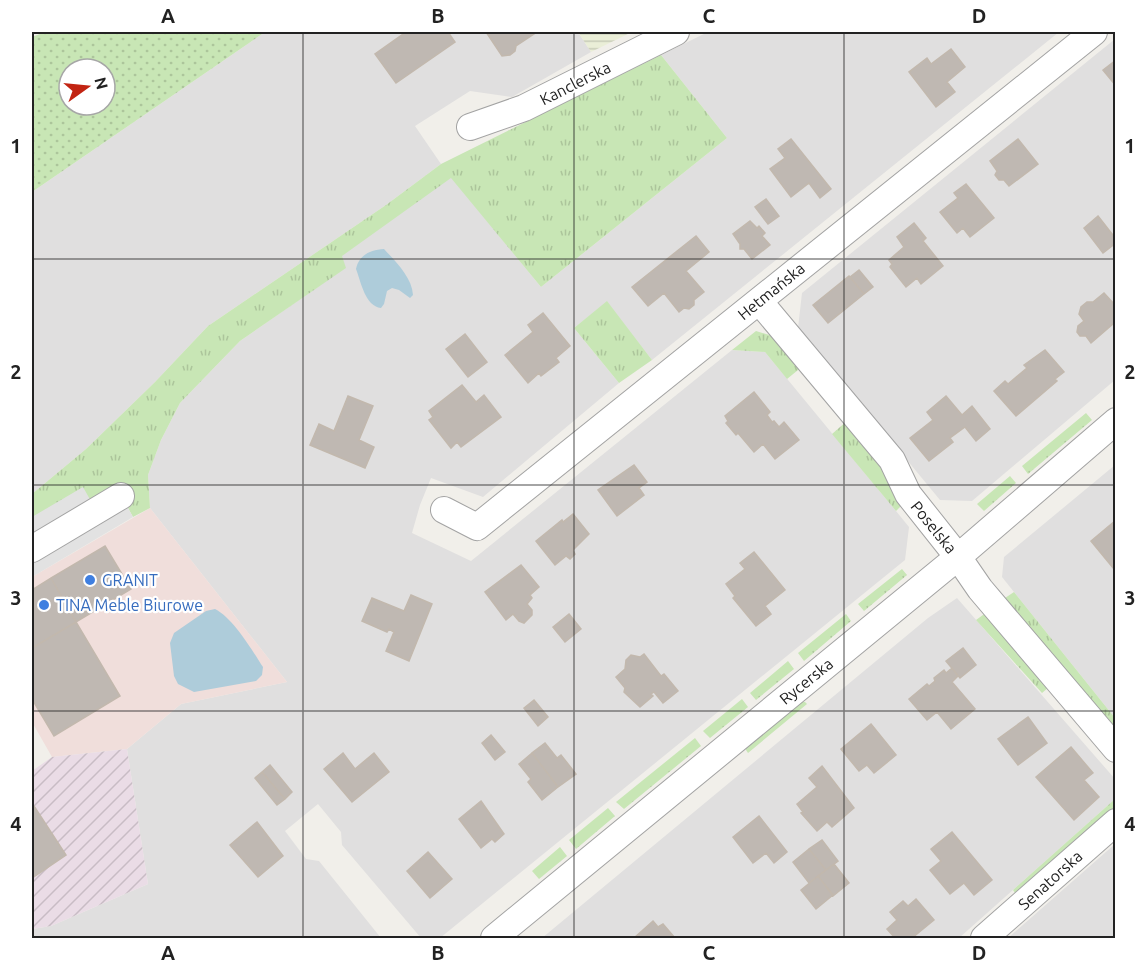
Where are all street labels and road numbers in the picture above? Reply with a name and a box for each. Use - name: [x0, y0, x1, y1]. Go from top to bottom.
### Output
- street label: Kanclerska: [537, 58, 613, 108]
- street label: Hetmańska: [734, 259, 808, 323]
- street label: Poselska: [908, 497, 960, 557]
- street label: Rycerska: [776, 654, 836, 708]
- street label: Senatorska: [1014, 847, 1086, 913]

